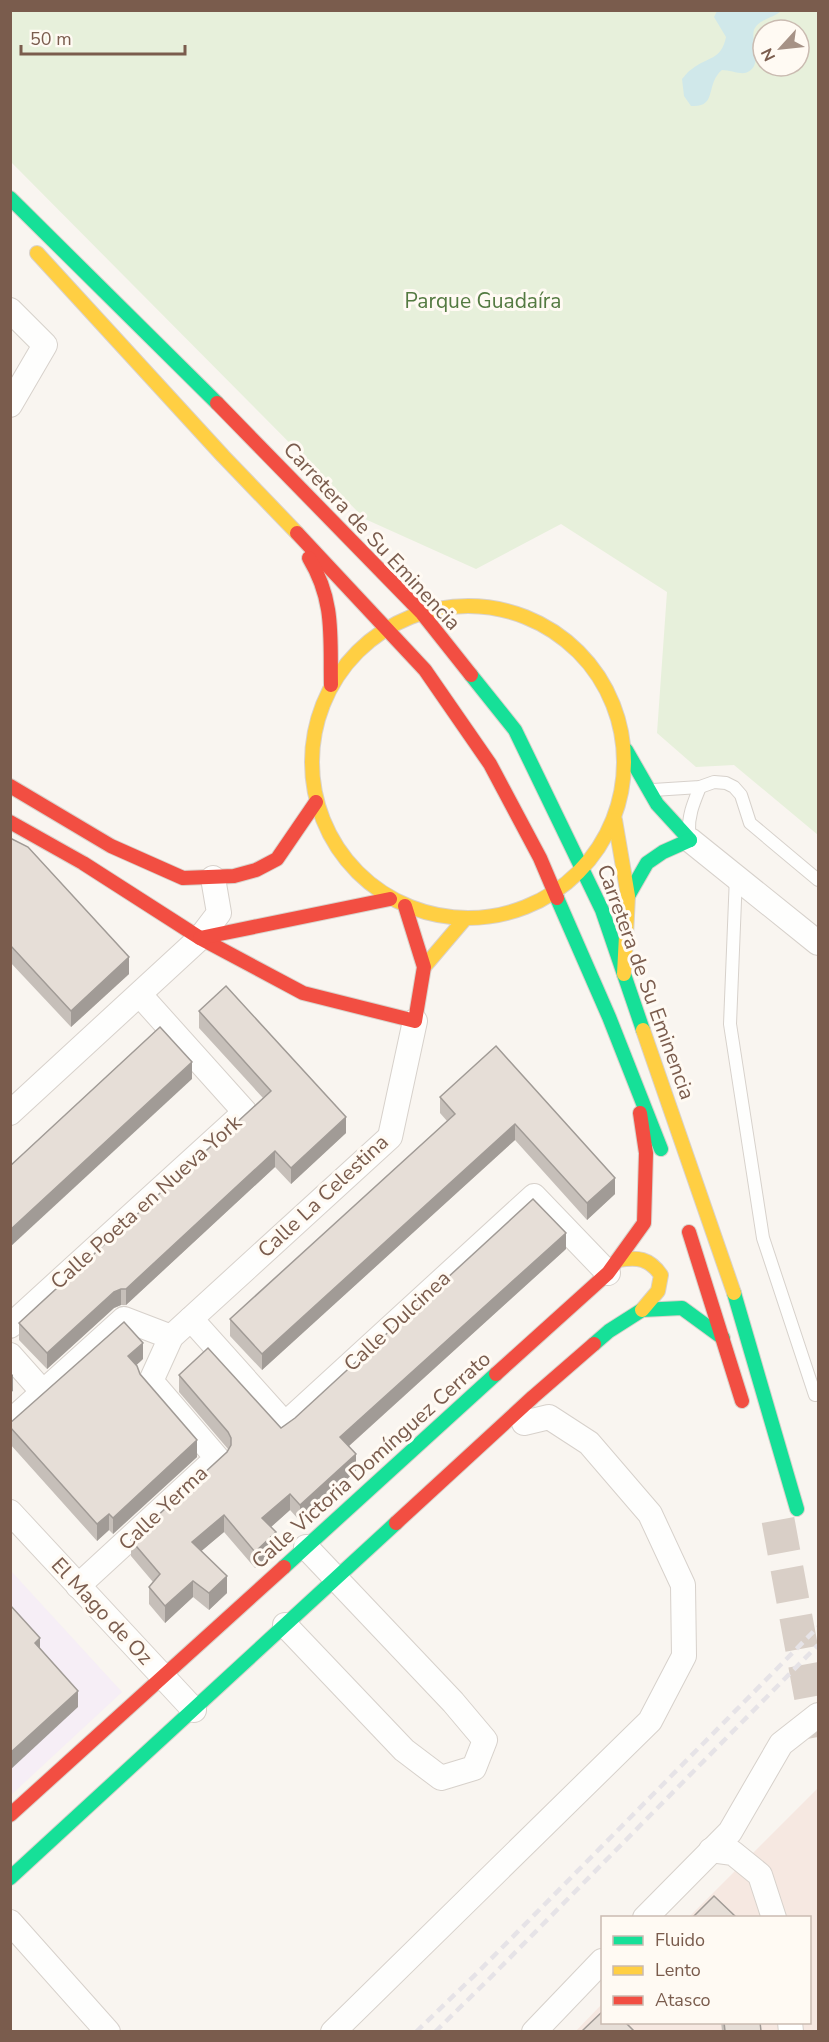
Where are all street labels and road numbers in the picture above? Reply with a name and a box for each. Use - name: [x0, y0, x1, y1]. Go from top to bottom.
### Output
- street label: Carretera de Su Eminencia: [277, 436, 467, 636]
- street label: Carretera de Su Eminencia: [590, 861, 702, 1103]
- street label: Calle Poeta en Nueva York: [45, 1108, 248, 1295]
- street label: Calle La Celestina: [252, 1128, 394, 1264]
- street label: Calle Dulcinea: [338, 1264, 456, 1378]
- street label: Calle Victoria Domínguez Cerrato: [245, 1345, 497, 1575]
- street label: Calle Yerma: [112, 1459, 214, 1557]
- street label: El Mago de Oz: [45, 1551, 159, 1671]

